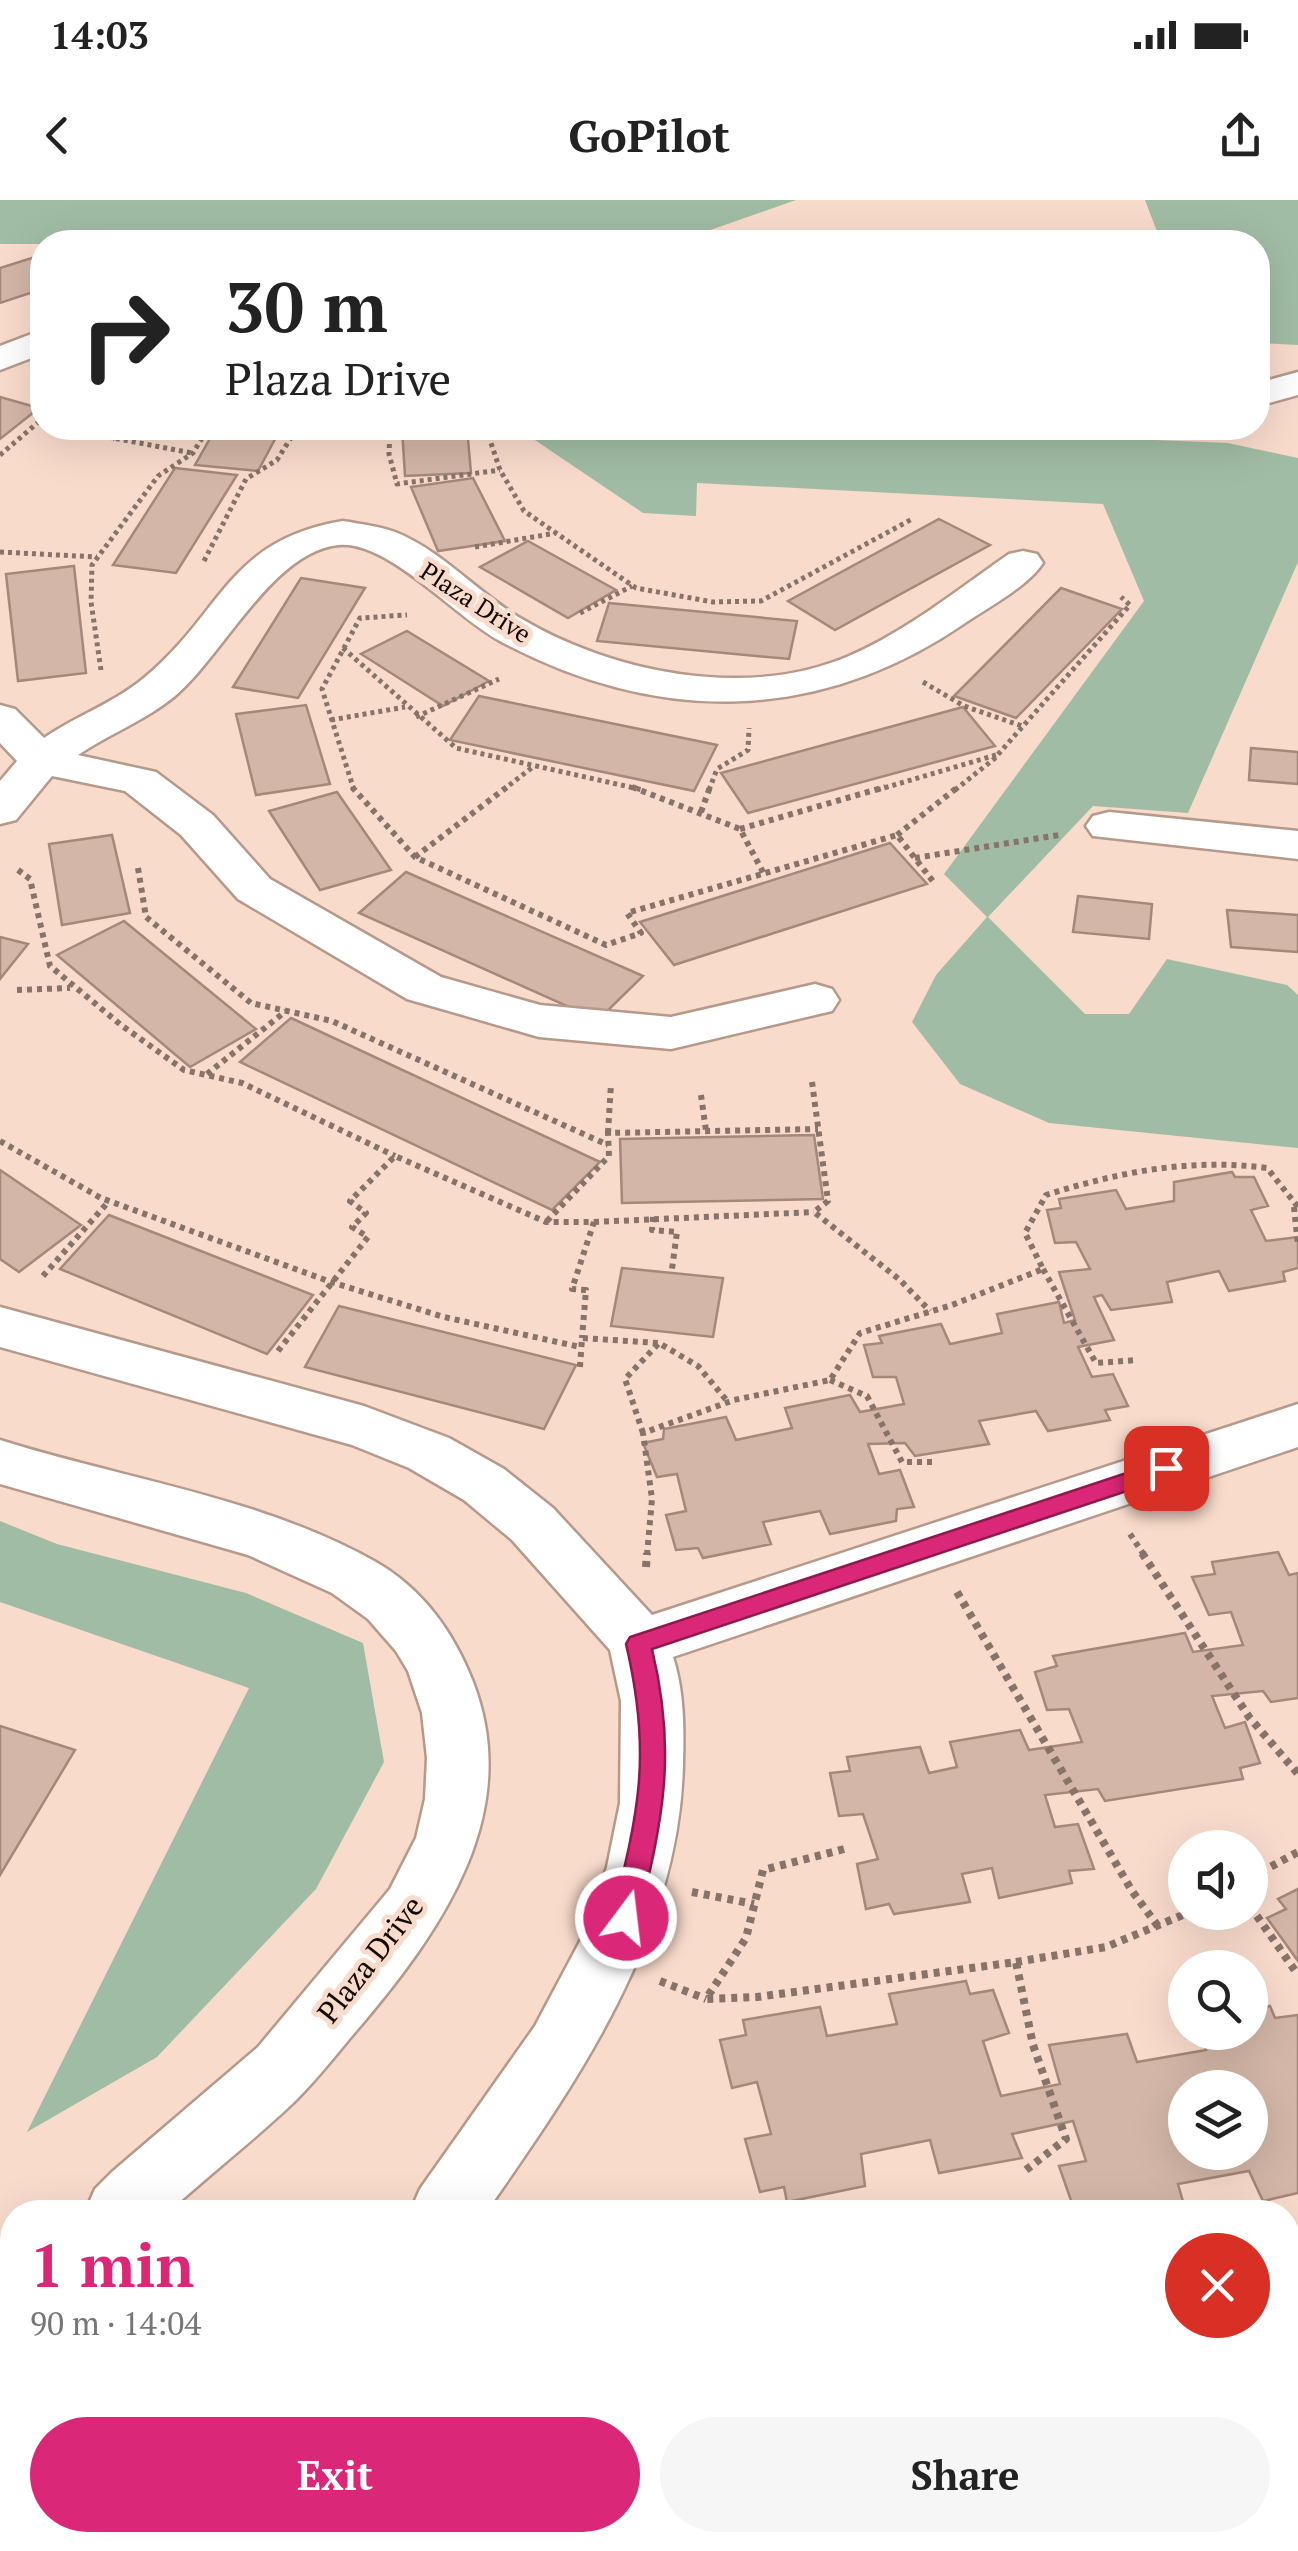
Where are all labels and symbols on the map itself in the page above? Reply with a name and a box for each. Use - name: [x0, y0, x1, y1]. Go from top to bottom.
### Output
- street label: Plaza Drive: [414, 554, 538, 650]
- pin: [1124, 1426, 1209, 1511]
- position arrow: [574, 1866, 678, 1970]
- street label: Plaza Drive: [308, 1887, 432, 2031]

